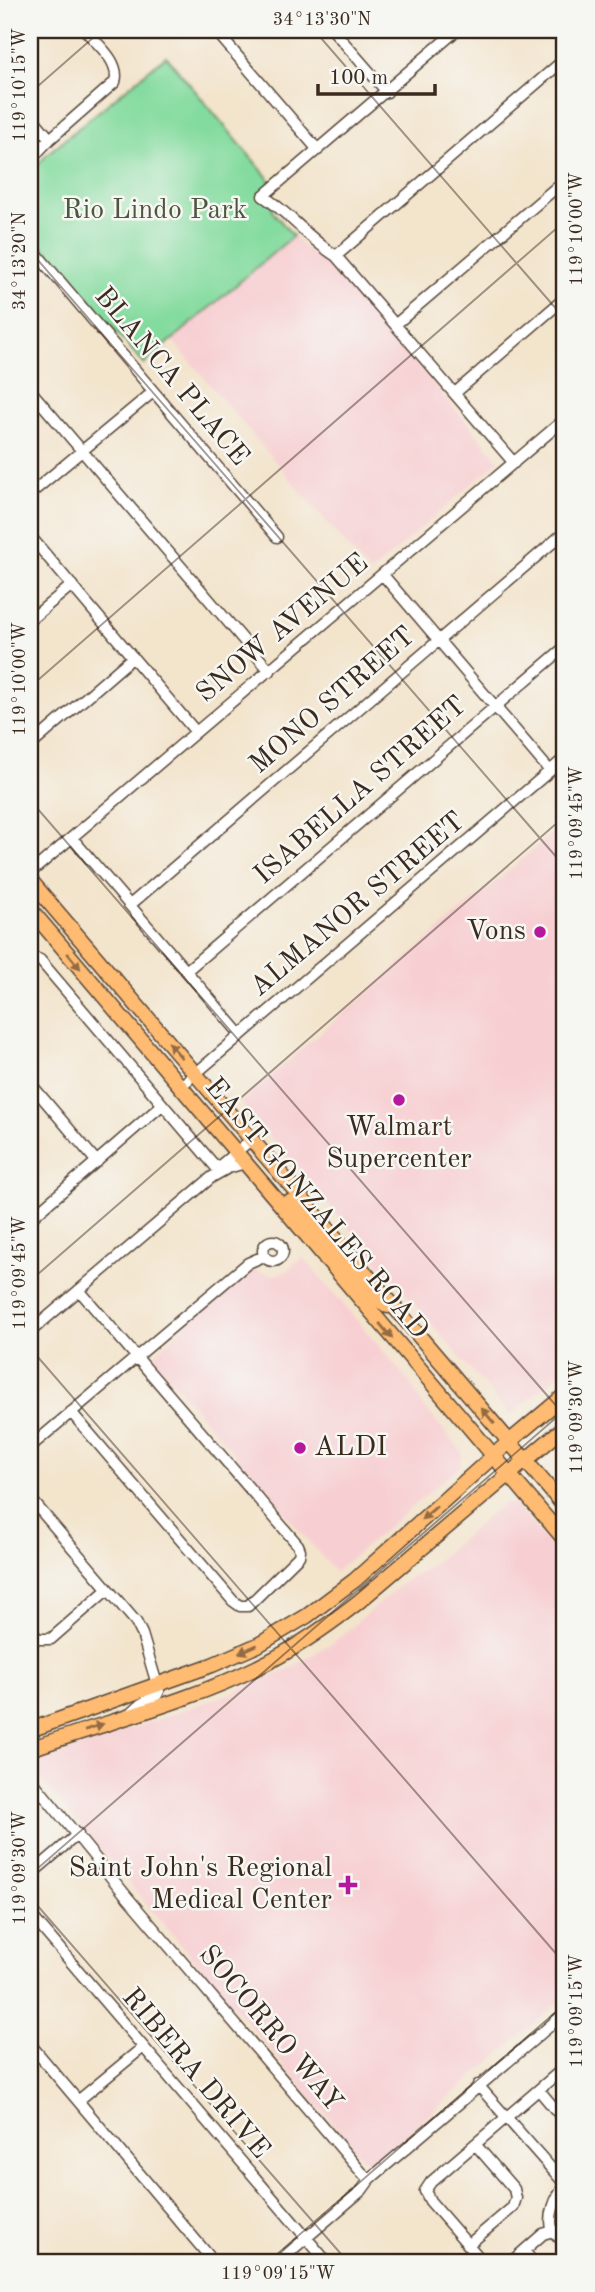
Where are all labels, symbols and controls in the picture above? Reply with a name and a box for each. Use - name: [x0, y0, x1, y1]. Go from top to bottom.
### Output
- text: 34°13'30"N: [273, 11, 371, 29]
- text: 119°10'15"W: [11, 28, 29, 142]
- scale bar: [318, 52, 436, 96]
- text: 100 m: [329, 68, 388, 89]
- text: 119°10'00"W: [568, 172, 586, 286]
- park label: Rio Lindo Park: [63, 197, 247, 225]
- text: 34°13'20"N: [11, 212, 29, 310]
- street label: BLANCA PLACE: [88, 282, 254, 472]
- street label: SNOW AVENUE: [192, 549, 374, 709]
- text: 119°10'00"W: [11, 622, 29, 736]
- street label: MONO STREET: [245, 622, 421, 780]
- street label: ISABELLA STREET: [250, 692, 472, 890]
- text: 119°09'45"W: [568, 766, 586, 880]
- street label: ALMANOR STREET: [246, 807, 470, 1003]
- place label: Vons: [466, 918, 526, 946]
- marker: Vons: [532, 924, 548, 940]
- one-way arrow: [66, 952, 81, 969]
- one-way arrow: [168, 1042, 183, 1059]
- street label: EAST GONZALES ROAD: [199, 1073, 433, 1345]
- marker: Walmart Supercenter: [391, 1092, 407, 1108]
- place label: Walmart Supercenter: [326, 1114, 472, 1174]
- text: 119°09'45"W: [11, 1216, 29, 1330]
- one-way arrow: [378, 1322, 394, 1340]
- text: 119°09'30"W: [568, 1360, 586, 1474]
- one-way arrow: [481, 1408, 496, 1425]
- place label: ALDI: [314, 1434, 387, 1462]
- marker: ALDI: [292, 1440, 308, 1456]
- one-way arrow: [420, 1505, 438, 1521]
- one-way arrow: [238, 1643, 258, 1655]
- one-way arrow: [84, 1721, 105, 1732]
- text: 119°09'30"W: [11, 1811, 29, 1925]
- place label: Saint John's Regional Medical Center: [68, 1855, 332, 1915]
- marker: Saint John's Regional Medical Center: [338, 1875, 358, 1895]
- street label: SOCORRO WAY: [193, 1941, 347, 2117]
- text: 119°09'15"W: [568, 1954, 586, 2068]
- street label: RIBERA DRIVE: [116, 1983, 274, 2165]
- text: 119°09'15"W: [221, 2265, 335, 2283]

